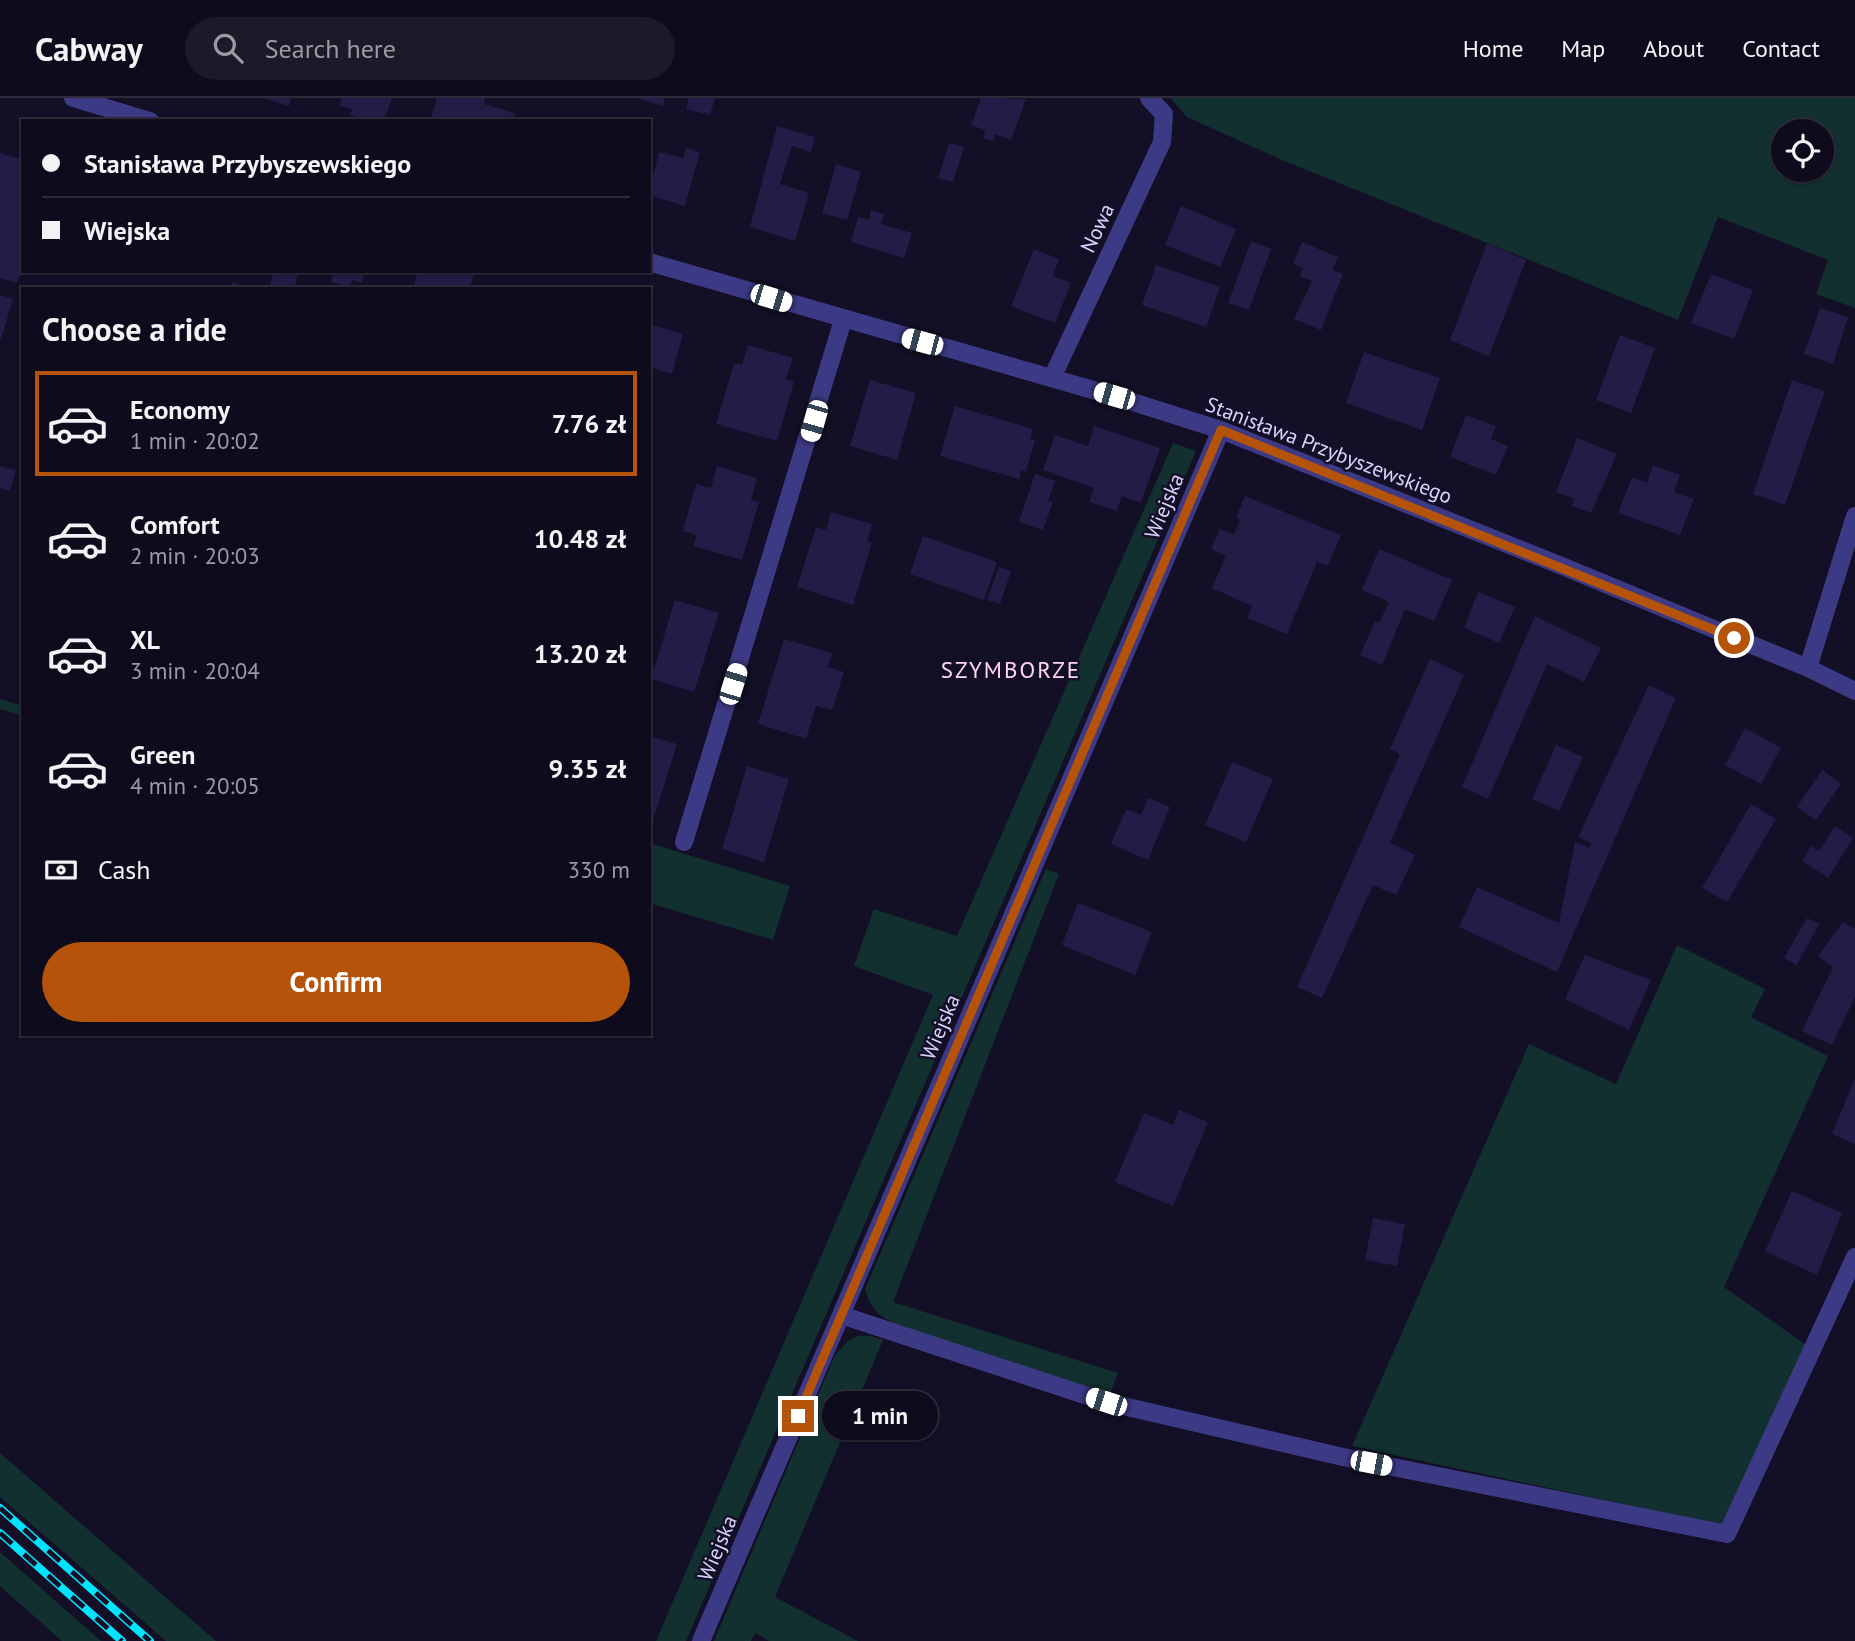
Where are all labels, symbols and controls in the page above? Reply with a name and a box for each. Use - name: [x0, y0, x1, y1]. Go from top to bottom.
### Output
- search box: [185, 17, 675, 80]
- text: Cabway: [35, 27, 143, 70]
- icon: search: [209, 29, 247, 67]
- text: Search here: [265, 32, 396, 65]
- text: Home: [1463, 33, 1523, 64]
- text: Map: [1561, 33, 1605, 64]
- text: About: [1643, 33, 1704, 64]
- text: Contact: [1742, 33, 1820, 64]
- map controls: [1771, 119, 1834, 182]
- button: locate: [1771, 119, 1834, 182]
- text: Stanisława Przybyszewskiego: [84, 147, 411, 180]
- street label: Nowa: [1074, 199, 1120, 257]
- text: Wiejska: [84, 214, 170, 247]
- car: [748, 282, 795, 314]
- text: Choose a ride: [42, 308, 227, 350]
- car: [899, 326, 946, 358]
- car: [1091, 380, 1138, 412]
- street label: Stanisława Przybyszewskiego: [1202, 390, 1456, 510]
- icon: car: [46, 392, 109, 455]
- text: Economy: [130, 393, 230, 426]
- car: [799, 398, 830, 444]
- text: 7.76 zł: [552, 407, 626, 440]
- text: 1 min · 20:02: [130, 426, 260, 455]
- street label: Wiejska: [1138, 469, 1190, 543]
- icon: car: [46, 507, 109, 570]
- text: Comfort: [130, 508, 220, 541]
- text: 10.48 zł: [534, 522, 626, 555]
- text: 2 min · 20:03: [130, 541, 260, 570]
- icon: car: [46, 622, 109, 685]
- route start: [1718, 622, 1750, 654]
- text: XL: [130, 623, 160, 656]
- text: 13.20 zł: [534, 637, 626, 670]
- district label: SZYMBORZE: [941, 655, 1081, 684]
- text: 3 min · 20:04: [130, 656, 260, 685]
- car: [717, 661, 750, 707]
- icon: car: [46, 737, 109, 800]
- text: Green: [130, 738, 195, 771]
- text: 9.35 zł: [549, 752, 626, 785]
- text: 4 min · 20:05: [130, 771, 260, 800]
- icon: cash: [42, 851, 80, 889]
- text: Cash: [98, 853, 150, 886]
- text: 330 m: [568, 855, 630, 884]
- button: Confirm: [42, 942, 630, 1022]
- street label: Wiejska: [914, 990, 966, 1064]
- car: [1083, 1386, 1130, 1418]
- callout: 1 min: [822, 1392, 938, 1440]
- route end: [782, 1400, 814, 1432]
- text: 1 min: [852, 1401, 908, 1430]
- car: [1349, 1449, 1394, 1477]
- street label: Wiejska: [691, 1511, 743, 1585]

